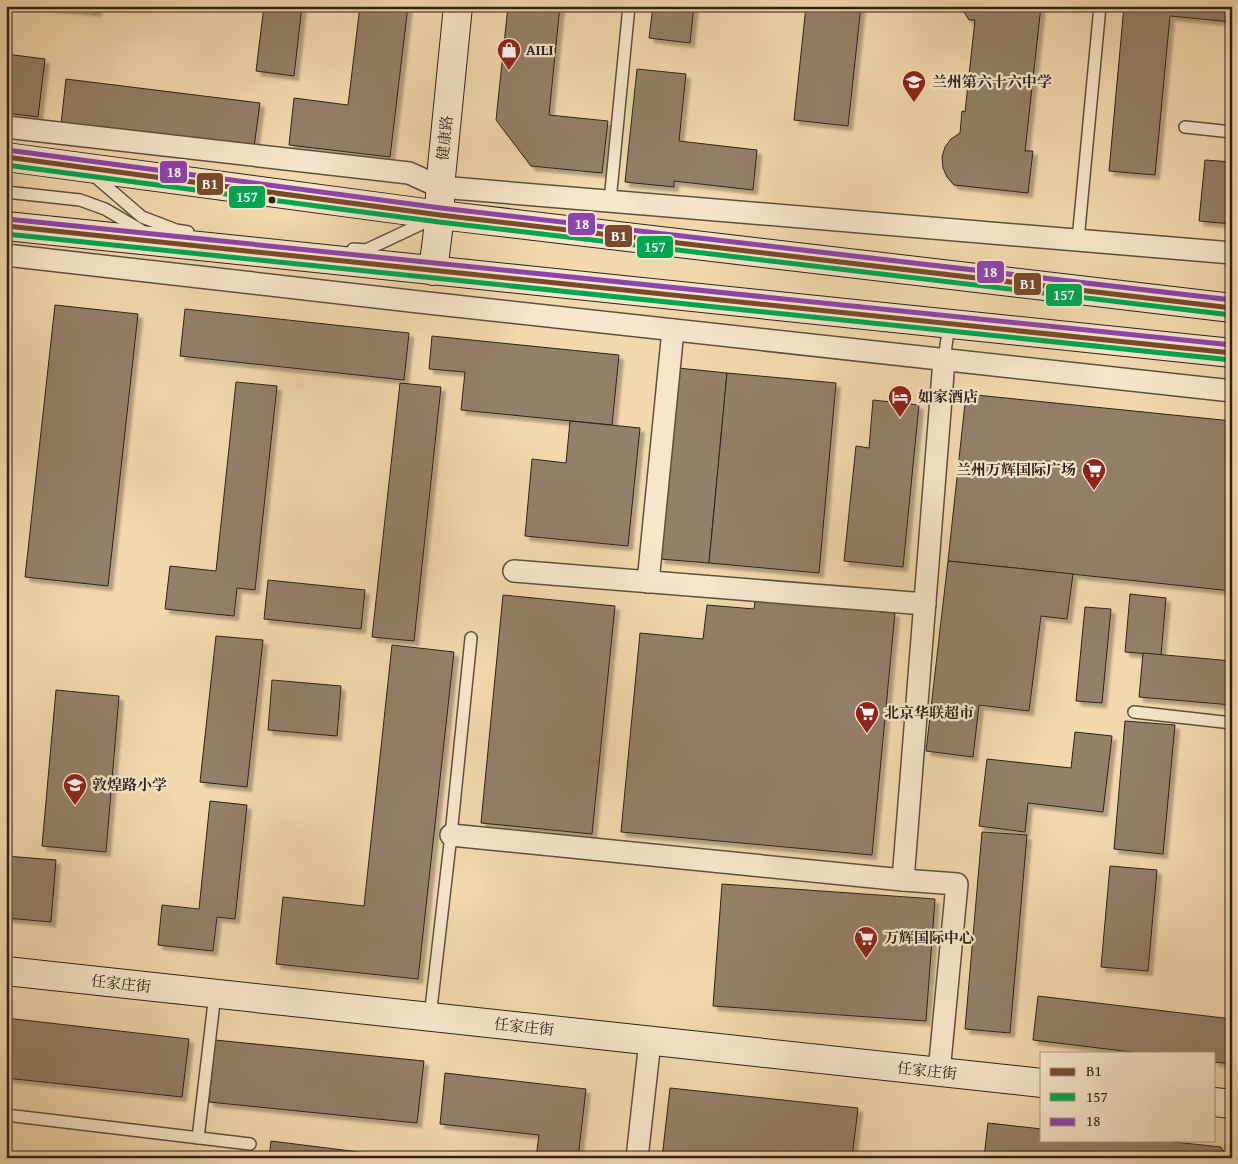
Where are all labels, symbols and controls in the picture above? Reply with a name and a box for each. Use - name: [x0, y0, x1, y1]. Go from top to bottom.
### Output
- shop icon: AILI: [496, 37, 522, 71]
- place label: AILI: [526, 39, 554, 60]
- school or university icon: 兰州第六十六中学: [901, 69, 927, 103]
- place label: 兰州第六十六中学: [932, 71, 1052, 92]
- street label: 健康路: [432, 114, 457, 161]
- line badge: 18: [159, 160, 188, 184]
- text: 18: [167, 162, 181, 182]
- line badge: B1: [196, 172, 224, 196]
- text: B1: [202, 174, 218, 194]
- line badge: 157: [228, 185, 266, 209]
- text: 157: [236, 187, 258, 207]
- unlabelled marker: [267, 195, 277, 205]
- line badge: 18: [567, 212, 596, 236]
- text: 18: [575, 214, 589, 234]
- line badge: B1: [604, 224, 633, 248]
- text: B1: [611, 226, 627, 246]
- line badge: 157: [636, 235, 674, 259]
- text: 157: [644, 237, 666, 257]
- line badge: 18: [976, 260, 1005, 284]
- text: 18: [983, 262, 997, 282]
- line badge: B1: [1013, 272, 1042, 296]
- text: B1: [1020, 274, 1036, 294]
- line badge: 157: [1045, 283, 1083, 307]
- text: 157: [1053, 285, 1075, 305]
- hotel icon: 如家酒店: [887, 384, 913, 418]
- place label: 如家酒店: [918, 386, 978, 407]
- supermarket icon: 兰州万辉国际广场: [1081, 457, 1107, 491]
- place label: 兰州万辉国际广场: [956, 459, 1076, 480]
- supermarket icon: 北京华联超市: [854, 700, 880, 734]
- place label: 北京华联超市: [884, 702, 974, 723]
- school or university icon: 敦煌路小学: [62, 772, 88, 806]
- place label: 敦煌路小学: [92, 774, 167, 795]
- supermarket icon: 万辉国际中心: [853, 925, 879, 959]
- place label: 万辉国际中心: [884, 927, 974, 948]
- street label: 任家庄街: [90, 970, 152, 997]
- street label: 任家庄街: [493, 1013, 555, 1040]
- legend: [1040, 1052, 1216, 1142]
- street label: 任家庄街: [896, 1057, 958, 1084]
- text: B1: [1086, 1060, 1102, 1081]
- text: 157: [1086, 1086, 1108, 1107]
- text: 18: [1086, 1110, 1100, 1131]

